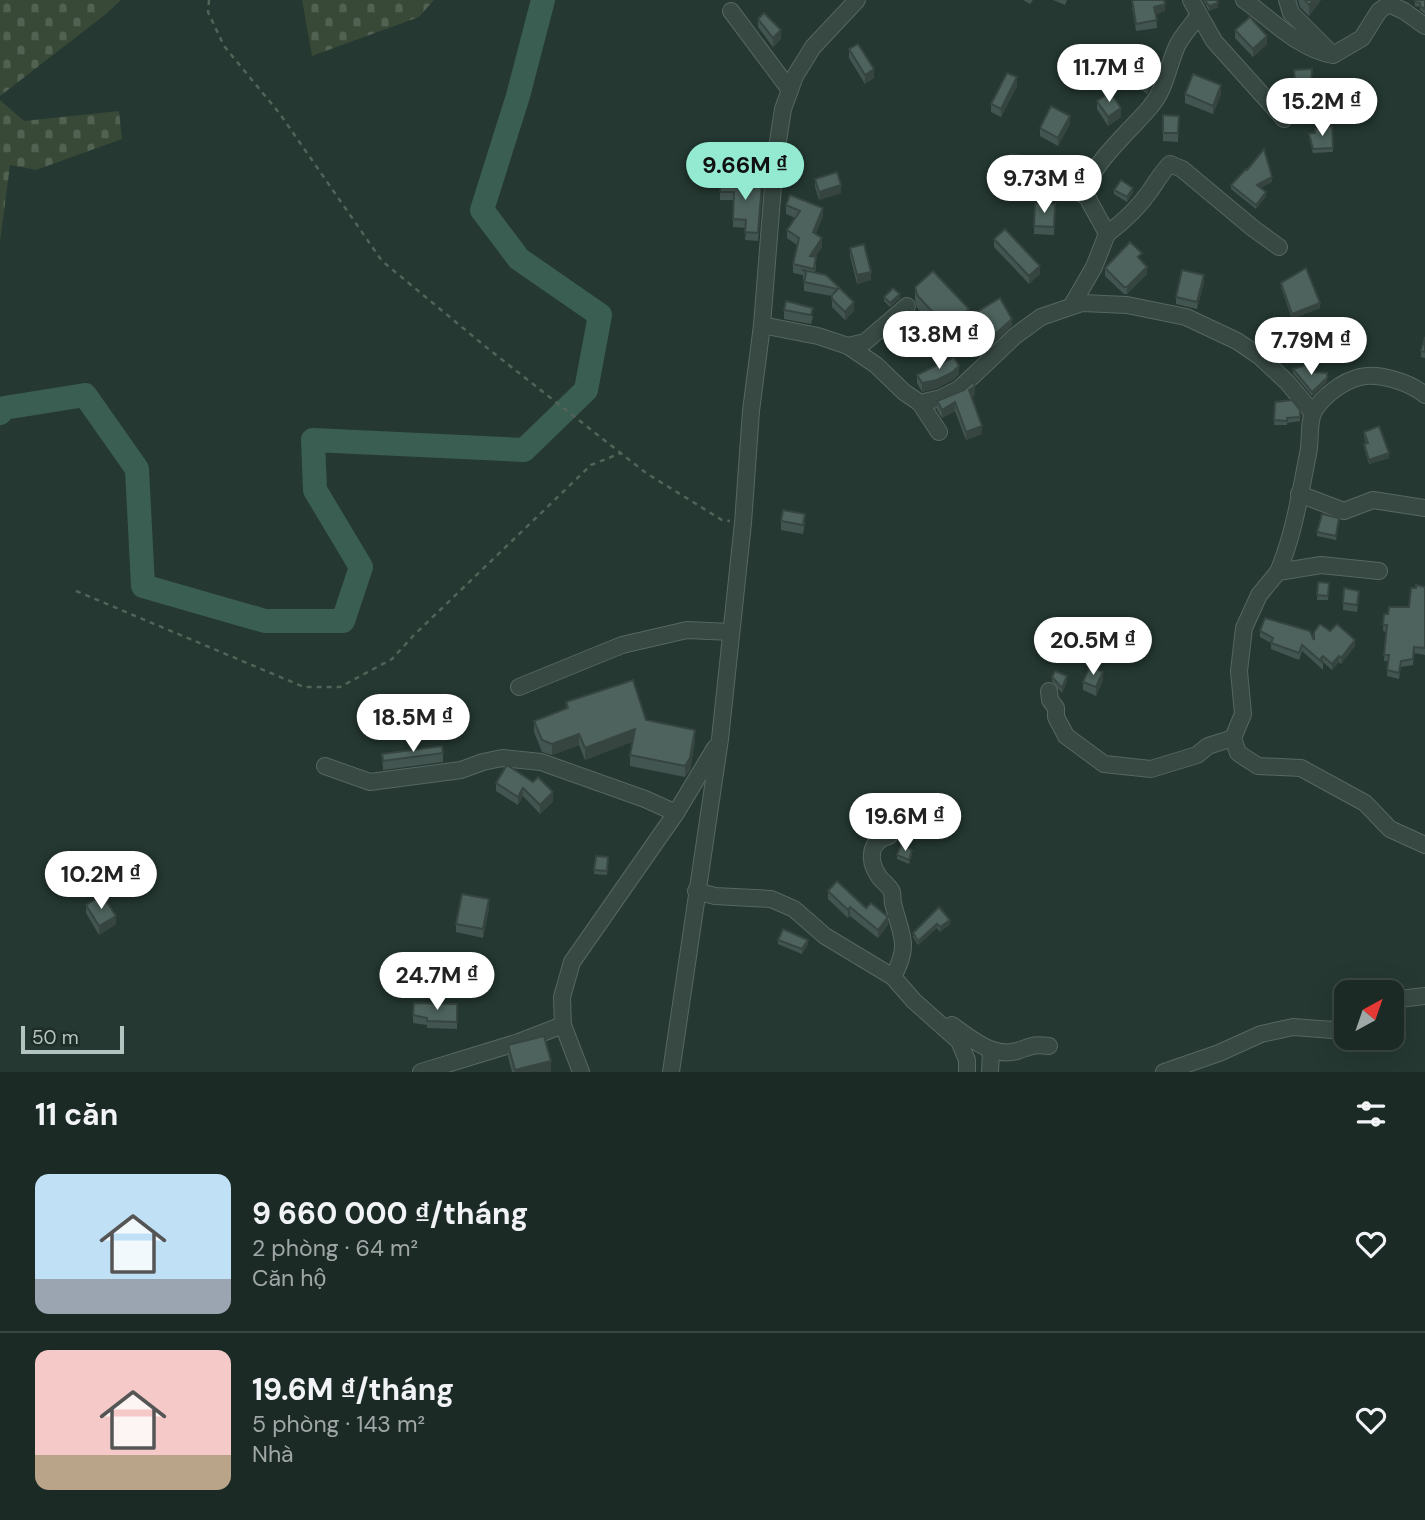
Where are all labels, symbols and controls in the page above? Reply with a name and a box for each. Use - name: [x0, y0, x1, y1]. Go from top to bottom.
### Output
- pin: 11.7M ₫: [1044, 44, 1174, 104]
- text: 11.7M ₫: [1073, 52, 1145, 82]
- pin: 15.2M ₫: [1257, 78, 1387, 138]
- text: 15.2M ₫: [1282, 86, 1362, 116]
- pin: 9.66M ₫: [680, 142, 810, 202]
- text: 9.66M ₫: [702, 150, 788, 180]
- pin: 9.73M ₫: [979, 156, 1109, 215]
- text: 9.73M ₫: [1003, 163, 1085, 193]
- pin: 13.8M ₫: [874, 312, 1004, 371]
- pin: 7.79M ₫: [1246, 318, 1376, 377]
- text: 13.8M ₫: [899, 319, 979, 349]
- text: 7.79M ₫: [1271, 325, 1351, 355]
- pin: 20.5M ₫: [1028, 618, 1158, 677]
- text: 20.5M ₫: [1050, 625, 1136, 655]
- pin: 18.5M ₫: [348, 694, 478, 754]
- text: 18.5M ₫: [373, 702, 453, 732]
- pin: 19.6M ₫: [840, 794, 970, 853]
- text: 19.6M ₫: [865, 801, 945, 831]
- pin: 10.2M ₫: [36, 852, 166, 911]
- text: 10.2M ₫: [61, 859, 141, 889]
- pin: 24.7M ₫: [372, 953, 502, 1012]
- text: 24.7M ₫: [395, 960, 479, 990]
- north arrow: [1334, 980, 1404, 1050]
- map controls: [1334, 980, 1404, 1050]
- scale bar: [21, 1023, 124, 1055]
- text: 50 m: [32, 1025, 79, 1050]
- text: 11 căn: [35, 1095, 118, 1134]
- icon: filters: [1352, 1095, 1390, 1133]
- text: 9 660 000 ₫/tháng: [252, 1194, 528, 1233]
- icon: home: [91, 1202, 175, 1286]
- icon: heart: [1352, 1225, 1390, 1263]
- text: 2 phòng · 64 m²: [252, 1233, 418, 1263]
- text: Căn hộ: [252, 1263, 326, 1293]
- text: 19.6M ₫/tháng: [252, 1370, 454, 1409]
- icon: home: [91, 1378, 175, 1462]
- icon: heart: [1352, 1401, 1390, 1439]
- text: 5 phòng · 143 m²: [252, 1409, 425, 1439]
- text: Nhà: [252, 1439, 294, 1469]

